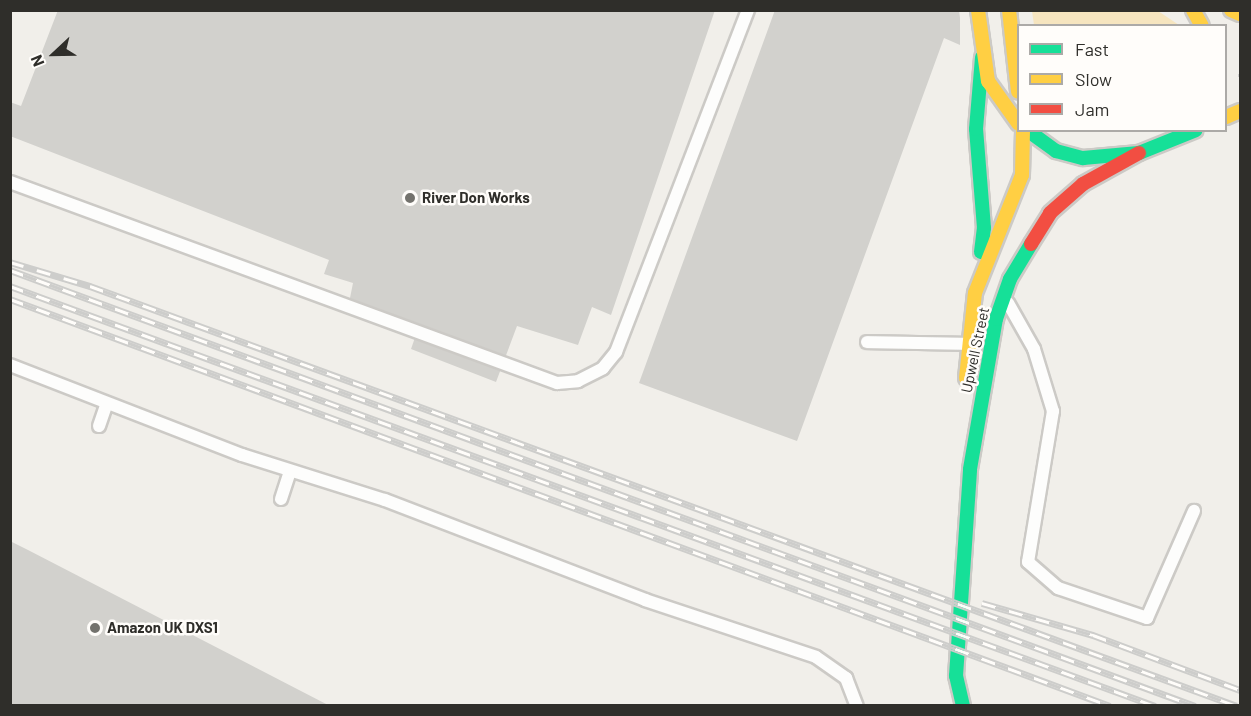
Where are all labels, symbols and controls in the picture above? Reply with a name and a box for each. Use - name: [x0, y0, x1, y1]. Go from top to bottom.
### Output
- north arrow: [24, 24, 84, 84]
- legend: [1017, 24, 1227, 132]
- text: Fast: [1075, 38, 1109, 60]
- text: N: [26, 52, 48, 69]
- text: Slow: [1075, 68, 1112, 90]
- text: Jam: [1075, 98, 1109, 120]
- place label: River Don Works: [422, 189, 530, 207]
- marker: River Don Works: [403, 191, 417, 205]
- street label: Upwell Street: [957, 305, 993, 395]
- place label: Amazon UK DXS1: [107, 619, 218, 637]
- marker: Amazon UK DXS1: [88, 621, 102, 635]

